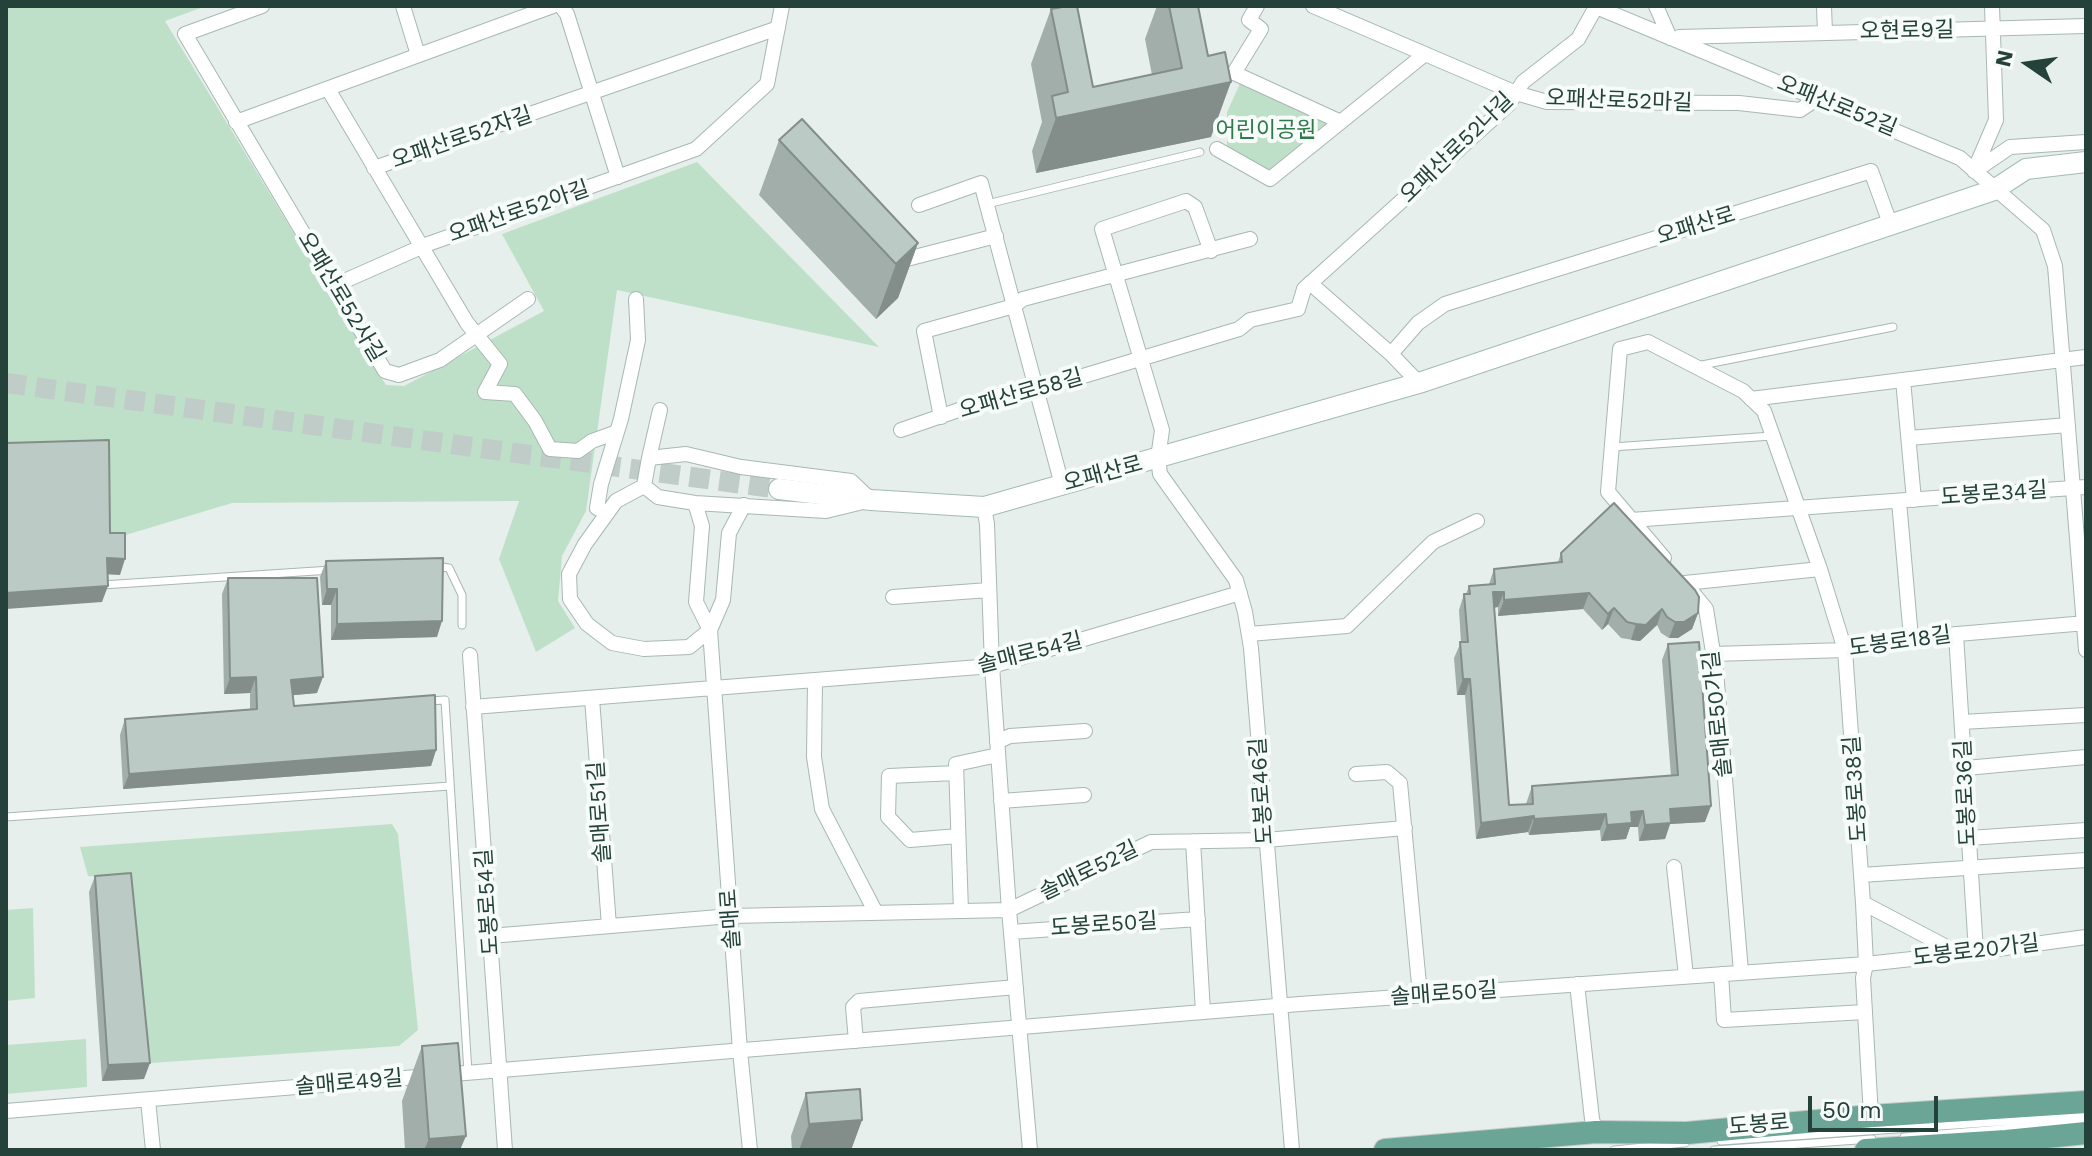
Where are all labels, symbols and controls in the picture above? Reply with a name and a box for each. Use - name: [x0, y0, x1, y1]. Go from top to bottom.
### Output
- street label: 오현로9길: [1860, 17, 1954, 45]
- north arrow: [1988, 24, 2068, 104]
- text: N: [1990, 48, 2018, 69]
- street label: 오패산로52길: [1773, 70, 1901, 142]
- street label: 오패산로52마길: [1545, 85, 1693, 117]
- street label: 오패산로52나길: [1395, 87, 1519, 209]
- street label: 오패산로52자길: [388, 102, 536, 174]
- park label: 어린이공원: [1215, 118, 1317, 144]
- street label: 오패산로52아길: [445, 176, 593, 248]
- street label: 오패산로: [1653, 202, 1739, 250]
- street label: 오패산로52사길: [292, 227, 390, 367]
- street label: 오패산로58길: [956, 364, 1086, 424]
- street label: 오패산로: [1060, 451, 1146, 497]
- street label: 도봉로34길: [1940, 477, 2048, 511]
- street label: 도봉로18길: [1847, 622, 1953, 662]
- street label: 솔매로54길: [975, 627, 1085, 679]
- street label: 솔매로50가길: [1698, 649, 1738, 779]
- street label: 도봉로38길: [1839, 735, 1873, 843]
- street label: 도봉로46길: [1245, 736, 1279, 846]
- street label: 도봉로36길: [1950, 739, 1982, 847]
- street label: 솔매로51길: [583, 760, 617, 864]
- street label: 솔매로52길: [1035, 836, 1143, 906]
- street label: 도봉로54길: [471, 848, 505, 956]
- street label: 솔매로: [716, 888, 746, 950]
- street label: 도봉로50길: [1049, 908, 1159, 942]
- street label: 도봉로20가길: [1911, 930, 2041, 972]
- street label: 솔매로50길: [1389, 977, 1499, 1011]
- street label: 솔매로49길: [294, 1065, 404, 1101]
- scale bar: [1812, 1080, 1942, 1130]
- text: 50 m: [1822, 1096, 1882, 1124]
- street label: 도봉로: [1728, 1109, 1790, 1141]

